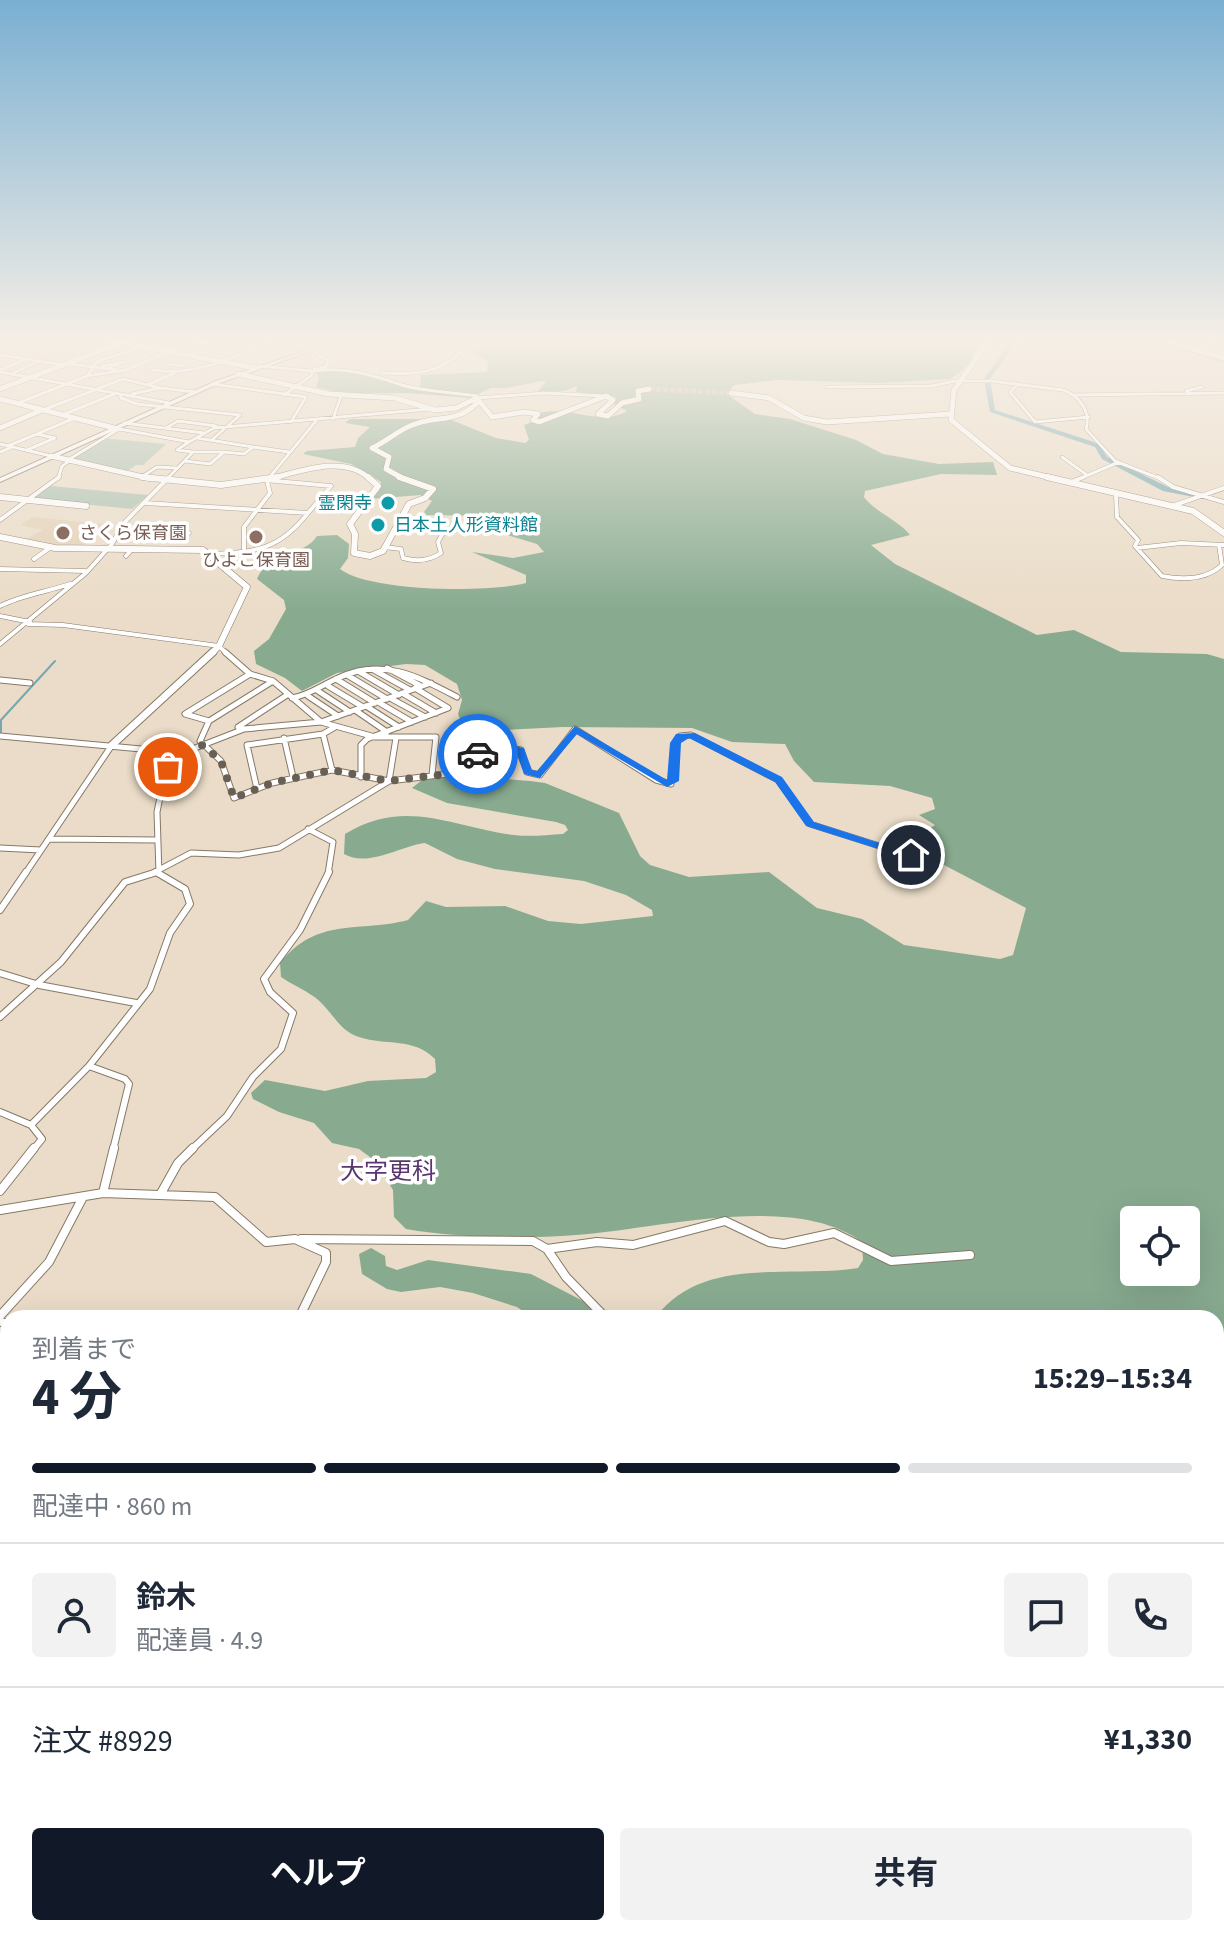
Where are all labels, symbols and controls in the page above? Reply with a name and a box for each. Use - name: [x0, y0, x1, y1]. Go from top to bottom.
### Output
- place label: 霊閑寺: [318, 491, 372, 516]
- marker: 霊閑寺: [379, 494, 397, 512]
- place label: 日本土人形資料館: [394, 513, 538, 538]
- marker: 日本土人形資料館: [369, 516, 387, 534]
- place label: さくら保育園: [79, 521, 187, 546]
- marker: さくら保育園: [54, 524, 72, 542]
- marker: ひよこ保育園: [247, 528, 265, 546]
- place label: ひよこ保育園: [202, 548, 310, 573]
- courier: [438, 714, 518, 794]
- icon: car: [456, 732, 500, 776]
- pin: [134, 733, 202, 801]
- icon: bag: [146, 745, 190, 789]
- pin: [877, 821, 945, 889]
- icon: home: [889, 833, 933, 877]
- district label: 大字更科: [340, 1154, 436, 1189]
- map controls: [1120, 1206, 1200, 1286]
- button: locate: [1120, 1206, 1200, 1286]
- text: 到着まで: [32, 1331, 136, 1368]
- text: 15:29–15:34: [1033, 1357, 1192, 1400]
- text: 4 分: [32, 1361, 122, 1435]
- text: 配達中 · 860 m: [32, 1488, 192, 1525]
- button: person: [32, 1573, 116, 1657]
- button: chat: [1004, 1573, 1088, 1657]
- button: phone: [1108, 1573, 1192, 1657]
- text: 鈴木: [136, 1576, 196, 1619]
- text: 配達員 · 4.9: [136, 1622, 263, 1659]
- text: ¥1,330: [1104, 1718, 1192, 1761]
- text: 注文 #8929: [32, 1720, 173, 1763]
- button: ヘルプ: [32, 1828, 604, 1920]
- button: 共有: [620, 1828, 1192, 1920]

